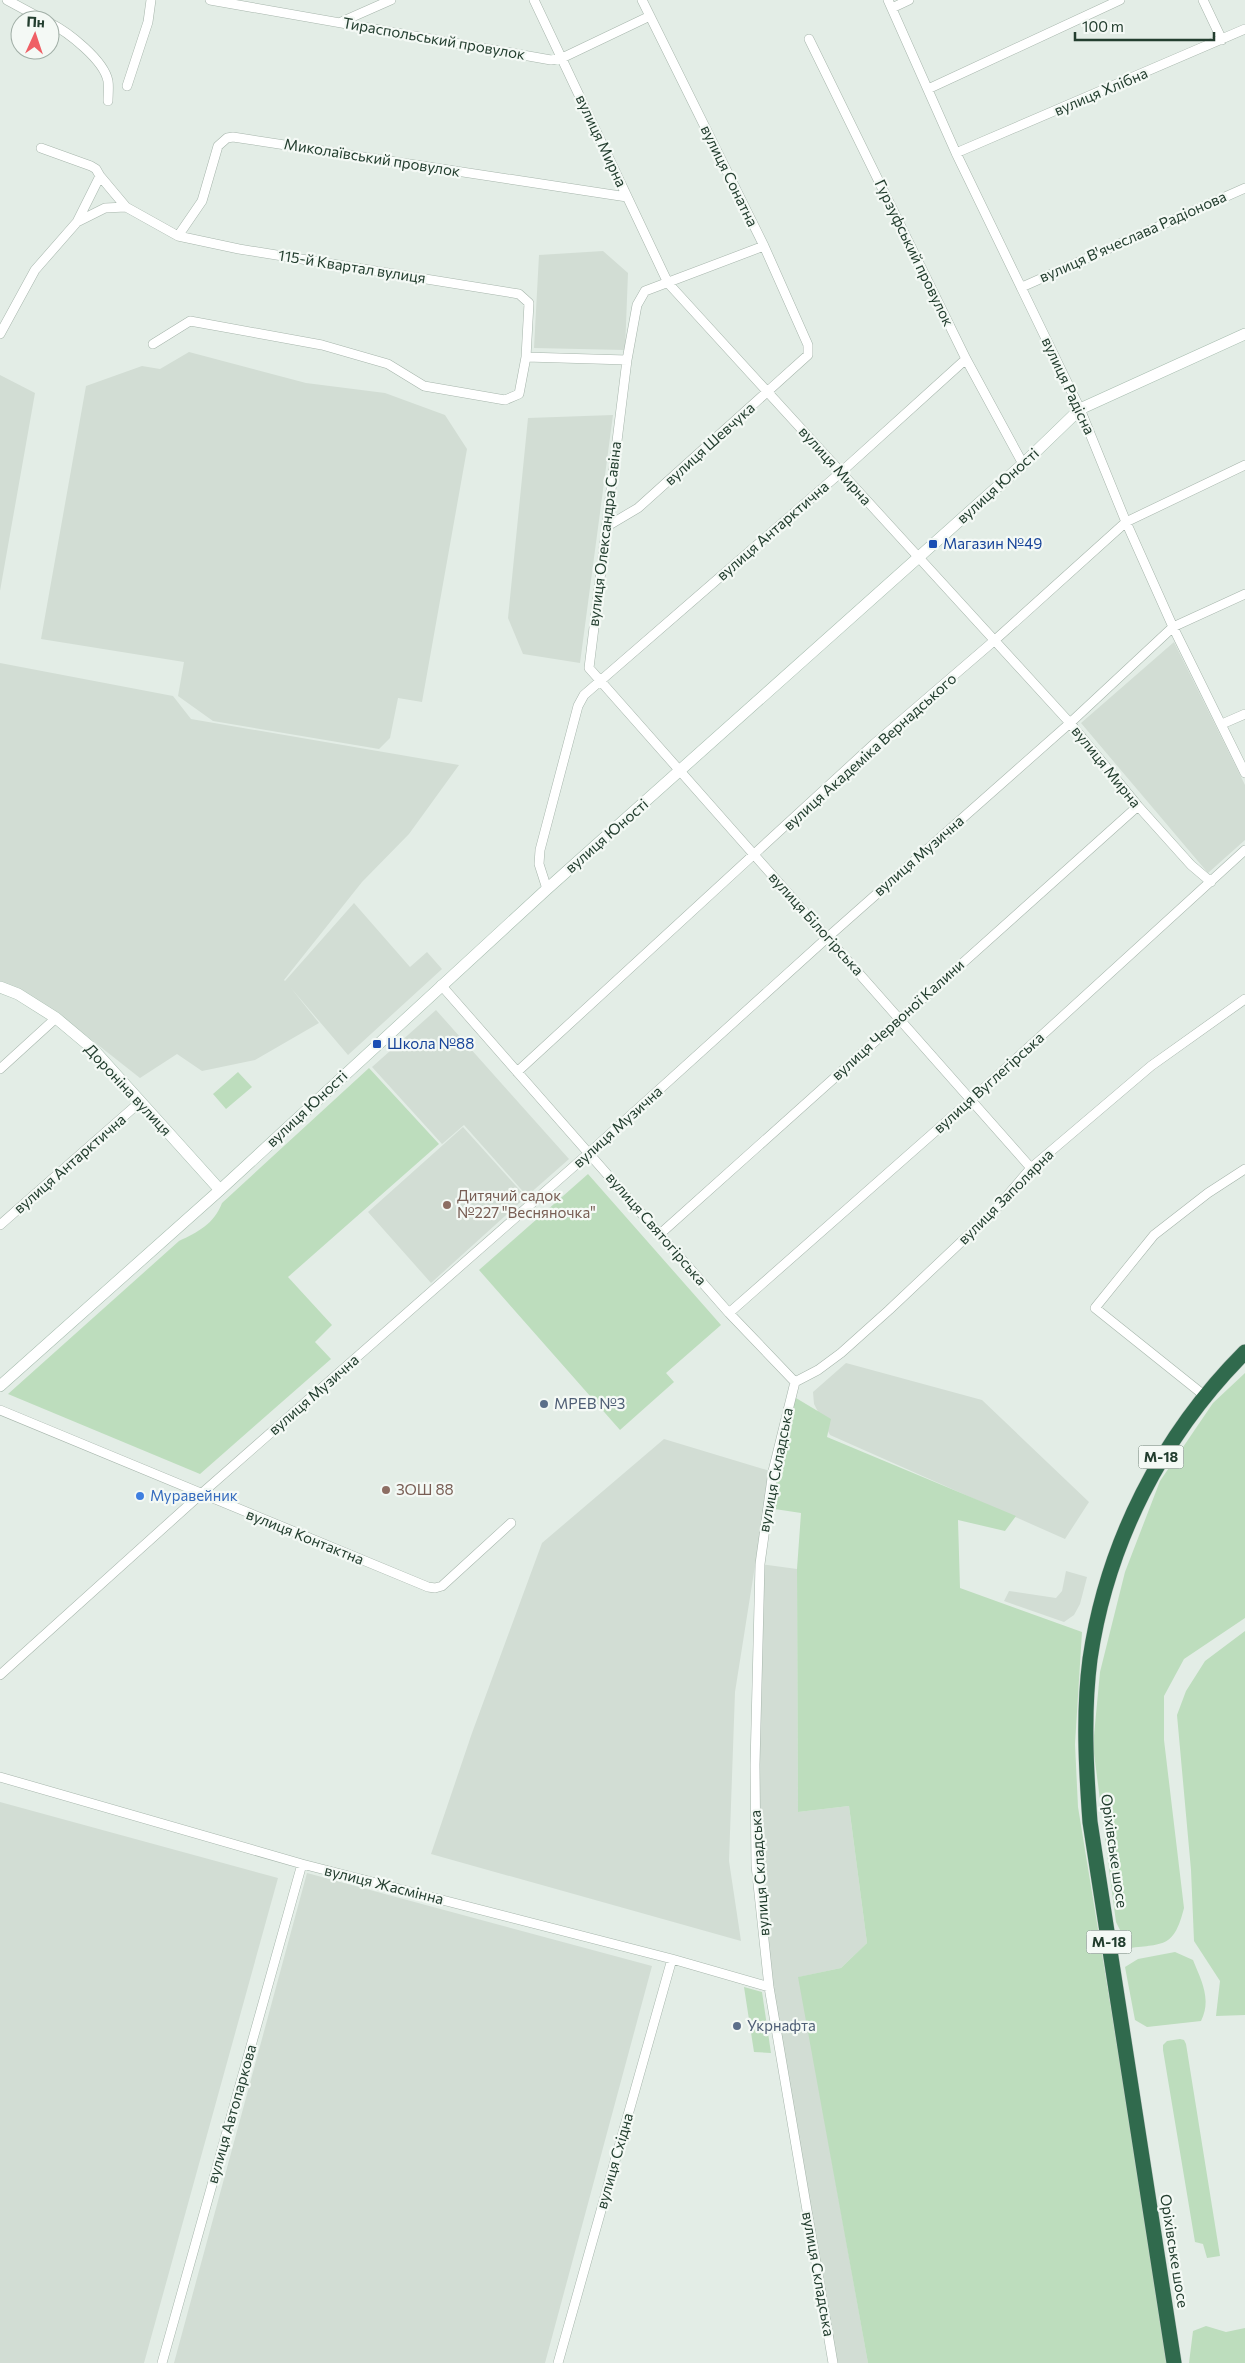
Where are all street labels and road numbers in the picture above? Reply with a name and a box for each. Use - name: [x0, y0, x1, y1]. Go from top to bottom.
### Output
- street label: Тираспольський провулок: [342, 13, 527, 63]
- street label: вулиця Хлібна: [1051, 63, 1150, 119]
- street label: вулиця Мирна: [573, 91, 631, 190]
- street label: вулиця Сонатна: [698, 122, 762, 229]
- street label: Миколаївський провулок: [283, 134, 462, 180]
- street label: Гурзуфський провулок: [872, 176, 958, 329]
- street label: вулиця В'ячеслава Радіонова: [1036, 187, 1229, 286]
- street label: 115-й Квартал вулиця: [277, 245, 427, 287]
- street label: вулиця Радісна: [1038, 334, 1099, 437]
- street label: вулиця Шевчука: [661, 398, 758, 488]
- street label: вулиця Мирна: [796, 422, 876, 509]
- street label: вулиця Олександра Савіна: [584, 440, 624, 627]
- street label: вулиця Юності: [953, 444, 1042, 527]
- street label: вулиця Антарктична: [713, 477, 832, 584]
- street label: вулиця Академіка Вернадського: [779, 669, 960, 834]
- street label: вулиця Мирна: [1068, 722, 1145, 811]
- street label: вулиця Юності: [561, 794, 651, 876]
- street label: вулиця Музична: [870, 811, 967, 899]
- street label: вулиця Білогірська: [766, 868, 868, 979]
- street label: вулиця Червоної Калини: [827, 955, 967, 1084]
- street label: вулиця Вуглегірська: [929, 1028, 1047, 1137]
- street label: Дороніна вулиця: [82, 1040, 176, 1139]
- street label: вулиця Юності: [262, 1066, 350, 1150]
- street label: вулиця Музична: [569, 1082, 666, 1171]
- street label: вулиця Антарктична: [10, 1110, 129, 1217]
- street label: вулиця Заполярна: [954, 1145, 1057, 1248]
- street label: вулиця Святогірська: [603, 1168, 711, 1289]
- street label: вулиця Музична: [265, 1350, 362, 1438]
- street label: вулиця Складська: [754, 1406, 796, 1534]
- road number: М-18: [1138, 1445, 1184, 1468]
- street label: вулиця Контактна: [244, 1504, 367, 1568]
- street label: Оріхівське шосе: [1098, 1793, 1132, 1909]
- street label: вулиця Складська: [746, 1809, 772, 1937]
- street label: вулиця Жасмінна: [323, 1861, 446, 1908]
- road number: М-18: [1086, 1930, 1132, 1954]
- street label: вулиця Автопаркова: [203, 2042, 259, 2185]
- street label: вулиця Східна: [592, 2111, 636, 2211]
- street label: Оріхівське шосе: [1157, 2193, 1193, 2309]
- street label: вулиця Складська: [799, 2210, 839, 2338]

